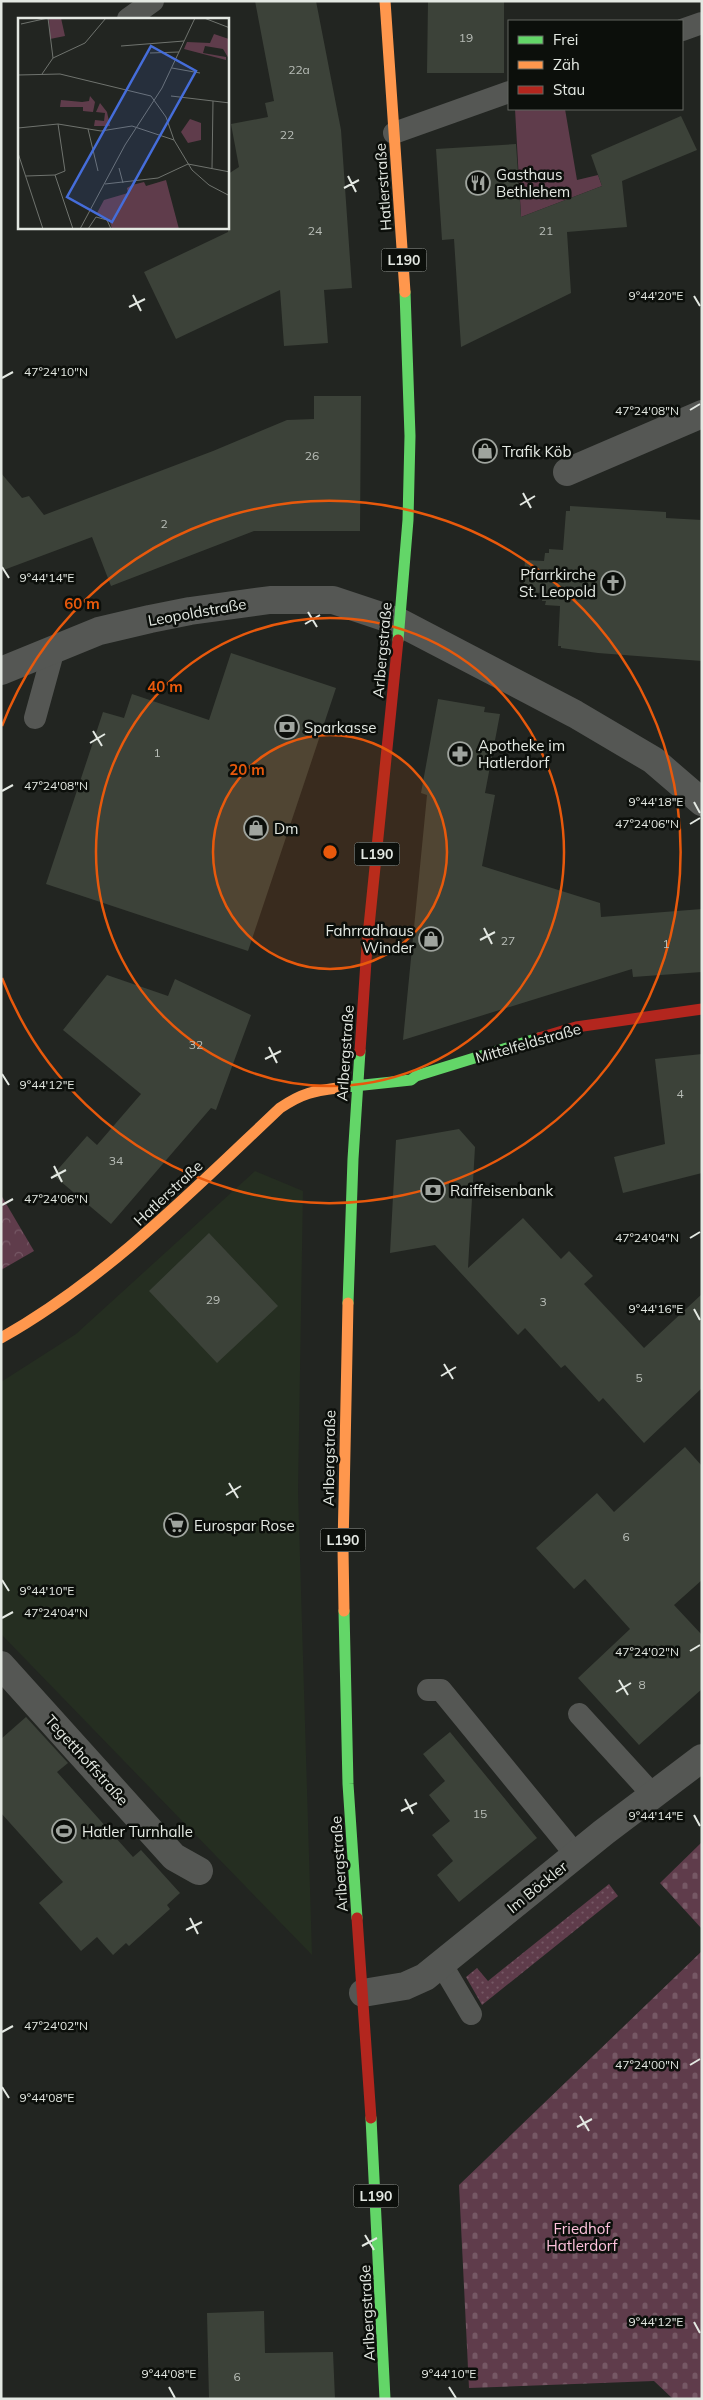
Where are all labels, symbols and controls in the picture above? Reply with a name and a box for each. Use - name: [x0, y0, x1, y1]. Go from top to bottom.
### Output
- inset map: [18, 18, 229, 229]
- legend: [508, 20, 683, 110]
- house number: 19: [459, 30, 473, 45]
- text: Frei: [553, 30, 578, 49]
- text: Zäh: [553, 55, 580, 74]
- house number: 22a: [288, 62, 310, 77]
- text: Stau: [553, 80, 585, 99]
- house number: 22: [280, 127, 294, 142]
- street label: Hatlerstraße: [370, 143, 396, 231]
- place label: Gasthaus Bethlehem: [496, 165, 570, 201]
- restaurant icon: Gasthaus Bethlehem: [465, 170, 491, 196]
- house number: 24: [308, 223, 322, 238]
- house number: 21: [539, 223, 553, 238]
- road number: L190: [382, 248, 426, 272]
- text: 9°44'20"E: [629, 288, 683, 303]
- text: 47°24'10"N: [24, 364, 88, 379]
- text: 47°24'08"N: [615, 403, 679, 418]
- shop icon: Trafik Köb: [472, 438, 498, 464]
- place label: Trafik Köb: [502, 442, 571, 461]
- house number: 26: [305, 448, 319, 463]
- house number: 2: [160, 516, 168, 531]
- place label: Pfarrkirche St. Leopold: [519, 565, 596, 601]
- text: 9°44'14"E: [20, 570, 74, 585]
- church icon: Pfarrkirche St. Leopold: [600, 570, 626, 596]
- text: 60 m: [64, 594, 100, 613]
- street label: Leopoldstraße: [146, 594, 248, 630]
- street label: Arlbergstraße: [368, 601, 396, 699]
- text: 40 m: [147, 677, 183, 696]
- bank icon: Sparkasse: [274, 714, 300, 740]
- place label: Sparkasse: [304, 718, 376, 737]
- place label: Apotheke im Hatlerdorf: [478, 736, 565, 772]
- pharmacy icon: Apotheke im Hatlerdorf: [447, 741, 473, 767]
- house number: 1: [153, 745, 161, 760]
- text: 20 m: [229, 760, 265, 779]
- text: 47°24'08"N: [24, 778, 88, 793]
- text: 9°44'18"E: [629, 794, 683, 809]
- shop icon: Dm: [243, 815, 269, 841]
- text: 47°24'06"N: [615, 816, 679, 831]
- place label: Dm: [274, 819, 298, 838]
- road number: L190: [354, 842, 400, 866]
- centre of rings: [321, 843, 339, 861]
- place label: Fahrradhaus Winder: [325, 921, 415, 957]
- shop icon: Fahrradhaus Winder: [418, 926, 444, 952]
- house number: 27: [501, 933, 515, 948]
- house number: 1: [662, 936, 670, 951]
- street label: Arlbergstraße: [332, 1004, 358, 1102]
- street label: Mittelfeldstraße: [473, 1019, 583, 1067]
- house number: 32: [189, 1037, 203, 1052]
- text: 9°44'12"E: [20, 1077, 74, 1092]
- house number: 4: [676, 1086, 684, 1101]
- house number: 34: [109, 1153, 123, 1168]
- street label: Hatlerstraße: [130, 1156, 206, 1230]
- bank icon: Raiffeisenbank: [420, 1177, 446, 1203]
- place label: Raiffeisenbank: [450, 1181, 554, 1200]
- text: 47°24'06"N: [24, 1191, 88, 1206]
- text: 47°24'04"N: [615, 1230, 679, 1245]
- house number: 29: [206, 1292, 220, 1307]
- house number: 3: [539, 1294, 547, 1309]
- text: 9°44'16"E: [629, 1301, 683, 1316]
- house number: 5: [635, 1370, 643, 1385]
- street label: Arlbergstraße: [319, 1410, 339, 1506]
- supermarket icon: Eurospar Rose: [163, 1512, 189, 1538]
- place label: Eurospar Rose: [194, 1516, 295, 1535]
- road number: L190: [320, 1528, 366, 1552]
- house number: 6: [622, 1529, 630, 1544]
- text: 9°44'10"E: [20, 1583, 74, 1598]
- text: 47°24'04"N: [24, 1605, 88, 1620]
- text: 47°24'02"N: [615, 1644, 679, 1659]
- house number: 8: [638, 1677, 646, 1692]
- street label: Tegetthoffstraße: [41, 1711, 133, 1809]
- house number: 15: [473, 1806, 487, 1821]
- text: 9°44'14"E: [629, 1808, 683, 1823]
- street label: Arlbergstraße: [326, 1815, 352, 1913]
- sports icon: Hatler Turnhalle: [51, 1818, 77, 1844]
- place label: Hatler Turnhalle: [82, 1822, 193, 1841]
- street label: Im Böckler: [503, 1857, 571, 1917]
- text: 47°24'02"N: [24, 2018, 88, 2033]
- text: 47°24'00"N: [615, 2057, 679, 2072]
- text: 9°44'08"E: [20, 2090, 74, 2105]
- road number: L190: [354, 2184, 398, 2208]
- park label: Friedhof Hatlerdorf: [546, 2219, 619, 2255]
- street label: Arlbergstraße: [355, 2264, 379, 2362]
- text: 9°44'12"E: [629, 2314, 683, 2329]
- text: 9°44'08"E: [142, 2366, 196, 2381]
- text: 9°44'10"E: [422, 2366, 476, 2381]
- house number: 6: [233, 2369, 241, 2384]

